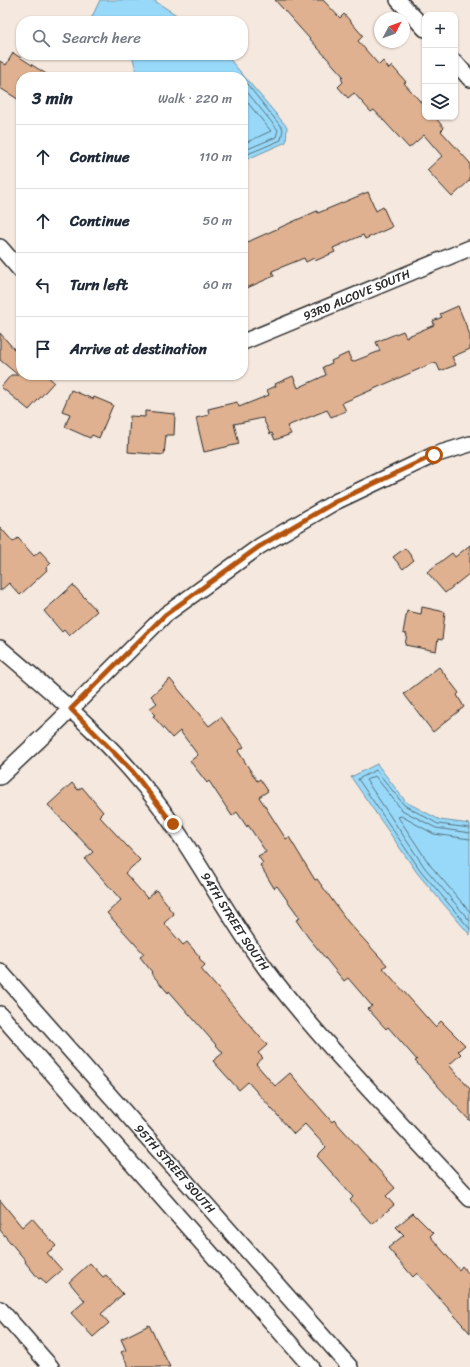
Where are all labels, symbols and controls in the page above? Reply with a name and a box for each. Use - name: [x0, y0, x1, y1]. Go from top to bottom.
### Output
- north arrow: [374, 12, 410, 48]
- map controls: [422, 12, 458, 120]
- button: +: [422, 12, 458, 48]
- search box: [16, 16, 248, 60]
- text: Search here: [62, 25, 141, 51]
- icon: search: [30, 27, 52, 49]
- button: −: [422, 48, 458, 84]
- text: 3 min: [32, 83, 73, 113]
- button: layers: [422, 84, 458, 120]
- text: Walk · 220 m: [158, 87, 232, 110]
- text: Continue: [70, 144, 130, 170]
- text: 110 m: [199, 145, 232, 168]
- icon: ahead: [32, 146, 54, 168]
- text: Continue: [70, 208, 130, 234]
- text: 50 m: [202, 209, 232, 232]
- icon: ahead: [32, 210, 54, 232]
- street label: 93RD ALCOVE SOUTH: [300, 263, 414, 327]
- text: Turn left: [70, 272, 128, 298]
- text: 60 m: [203, 273, 232, 296]
- icon: left: [32, 274, 54, 296]
- text: Arrive at destination: [70, 336, 207, 362]
- icon: arrive: [32, 338, 54, 360]
- route start: [425, 446, 443, 464]
- route end: [164, 815, 182, 833]
- street label: 94TH STREET SOUTH: [195, 868, 275, 976]
- street label: 95TH STREET SOUTH: [129, 1119, 221, 1219]

